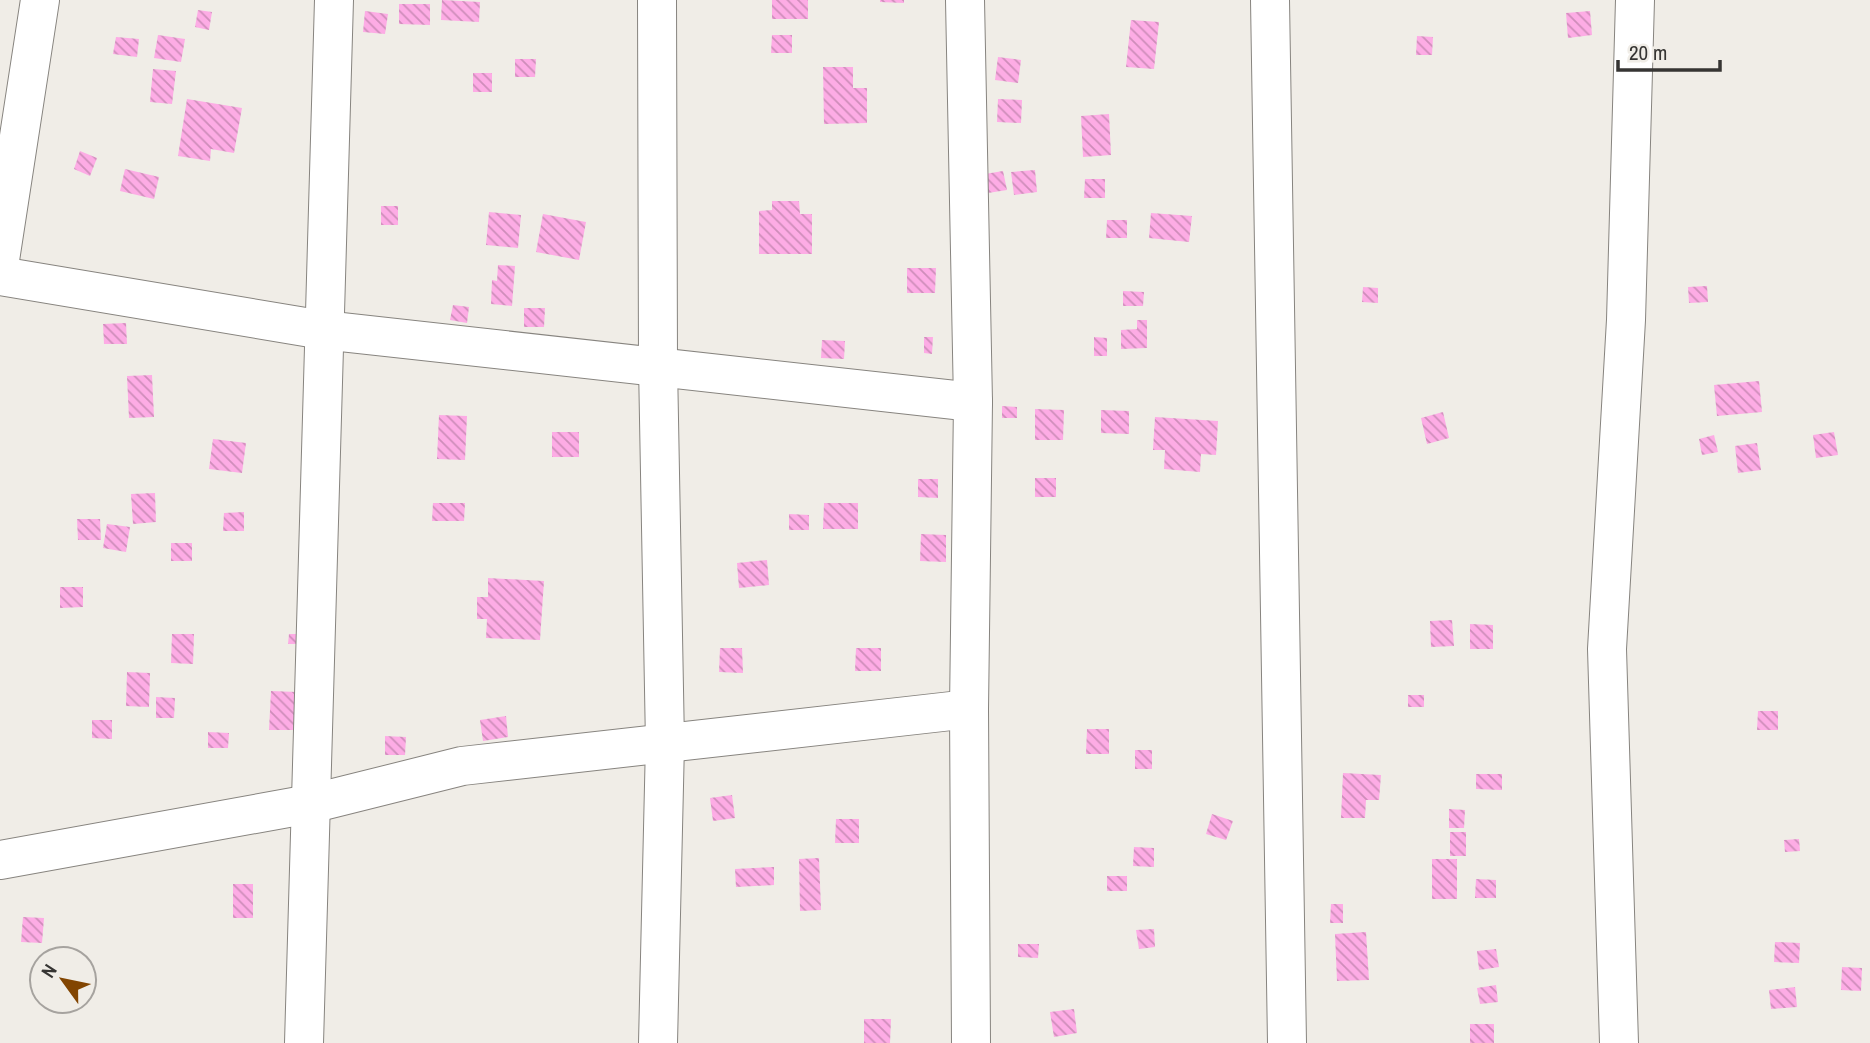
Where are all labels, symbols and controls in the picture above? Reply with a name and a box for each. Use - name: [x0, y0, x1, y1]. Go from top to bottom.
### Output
- scale bar: [1618, 28, 1720, 72]
- text: 20 m: [1629, 38, 1667, 67]
- north arrow: [28, 945, 98, 1015]
- text: N: [35, 959, 63, 983]

